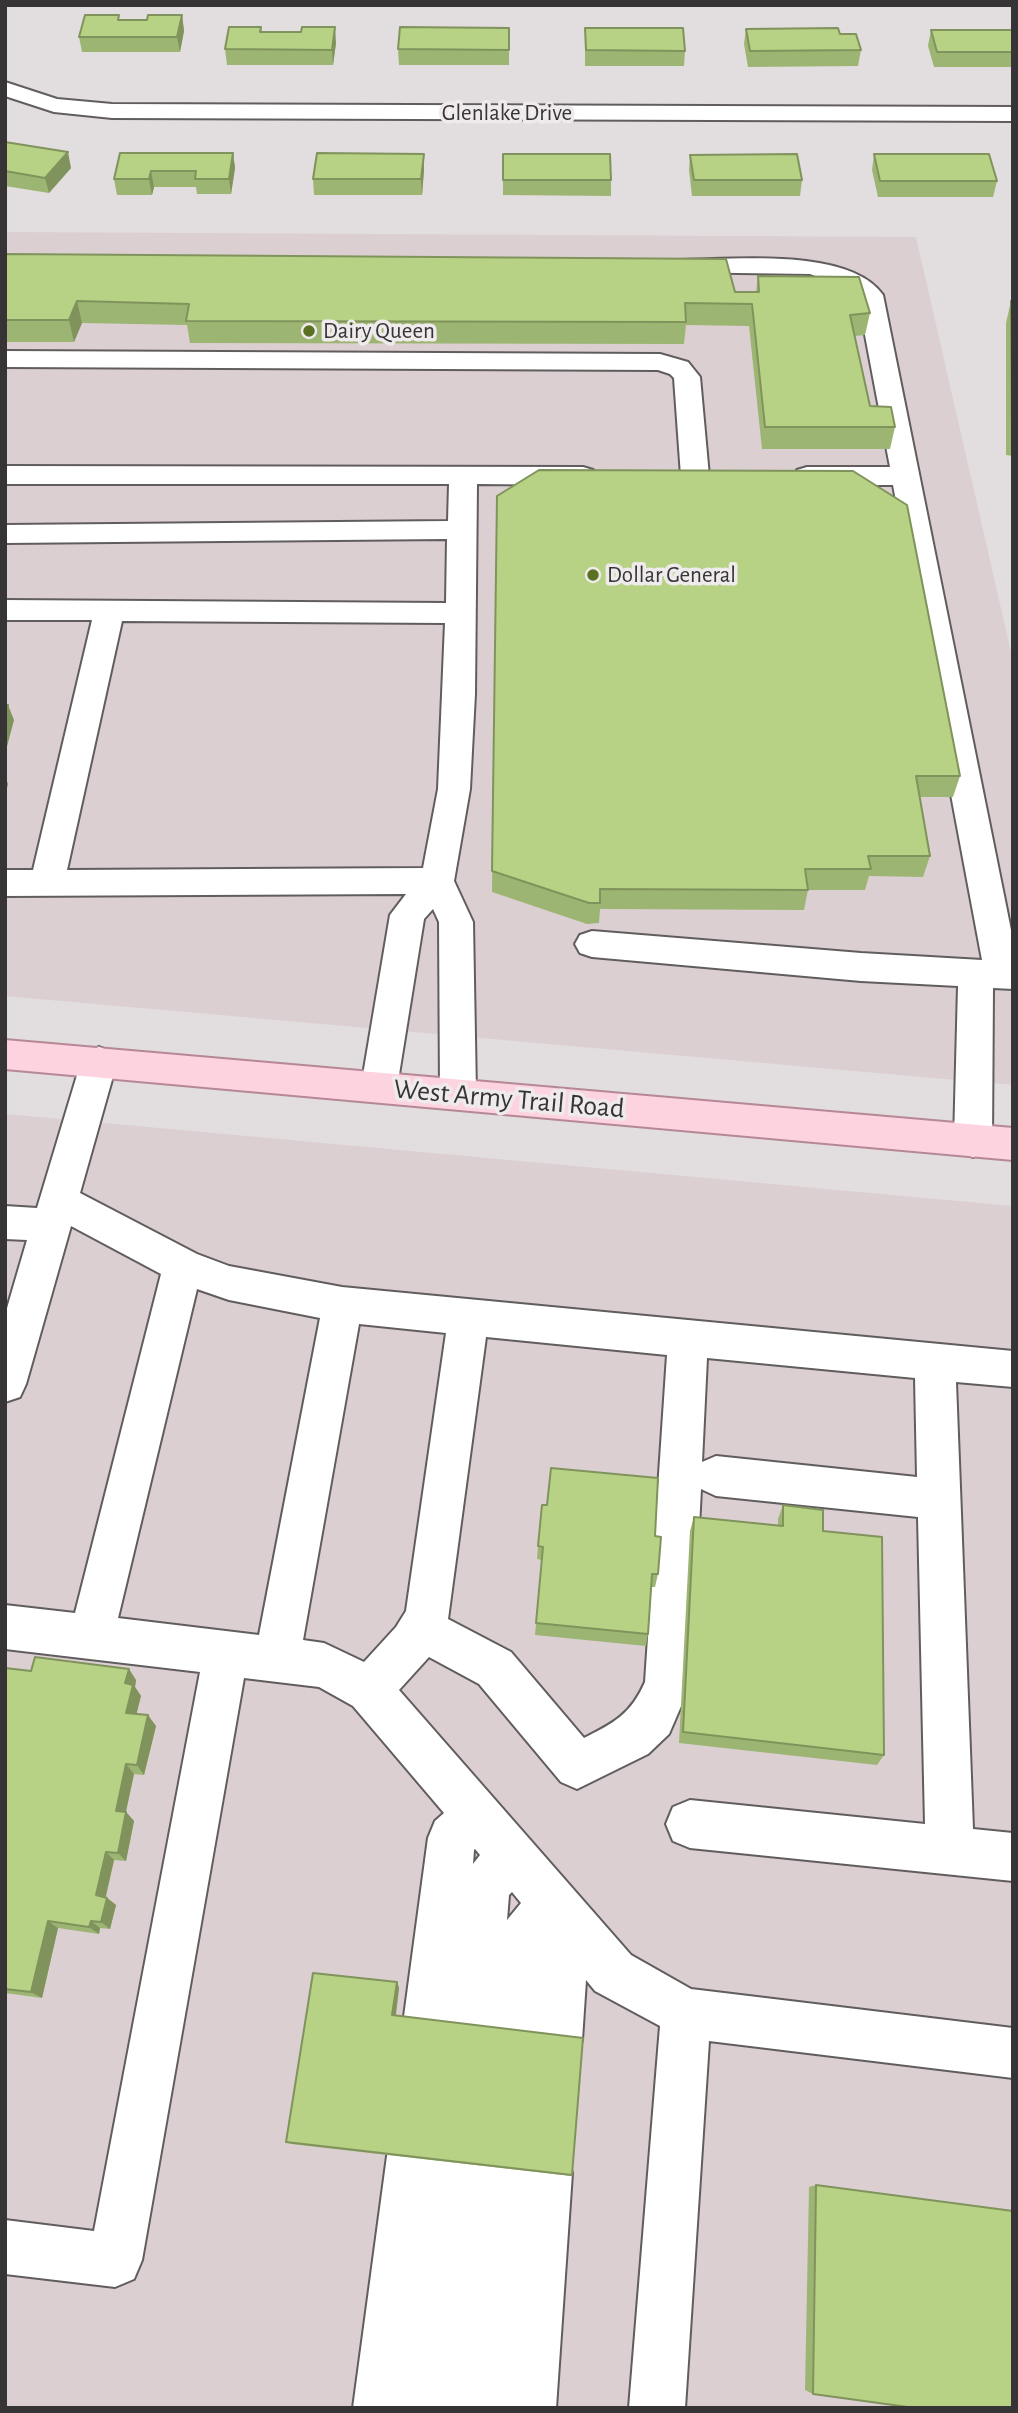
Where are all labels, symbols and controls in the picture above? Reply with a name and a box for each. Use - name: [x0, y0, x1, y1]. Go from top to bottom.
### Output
- street label: Glenlake Drive: [442, 99, 572, 127]
- place label: Dairy Queen: [323, 317, 435, 345]
- marker: Dairy Queen: [301, 323, 317, 339]
- place label: Dollar General: [607, 561, 736, 589]
- marker: Dollar General: [585, 567, 601, 583]
- street label: West Army Trail Road: [392, 1072, 626, 1126]

